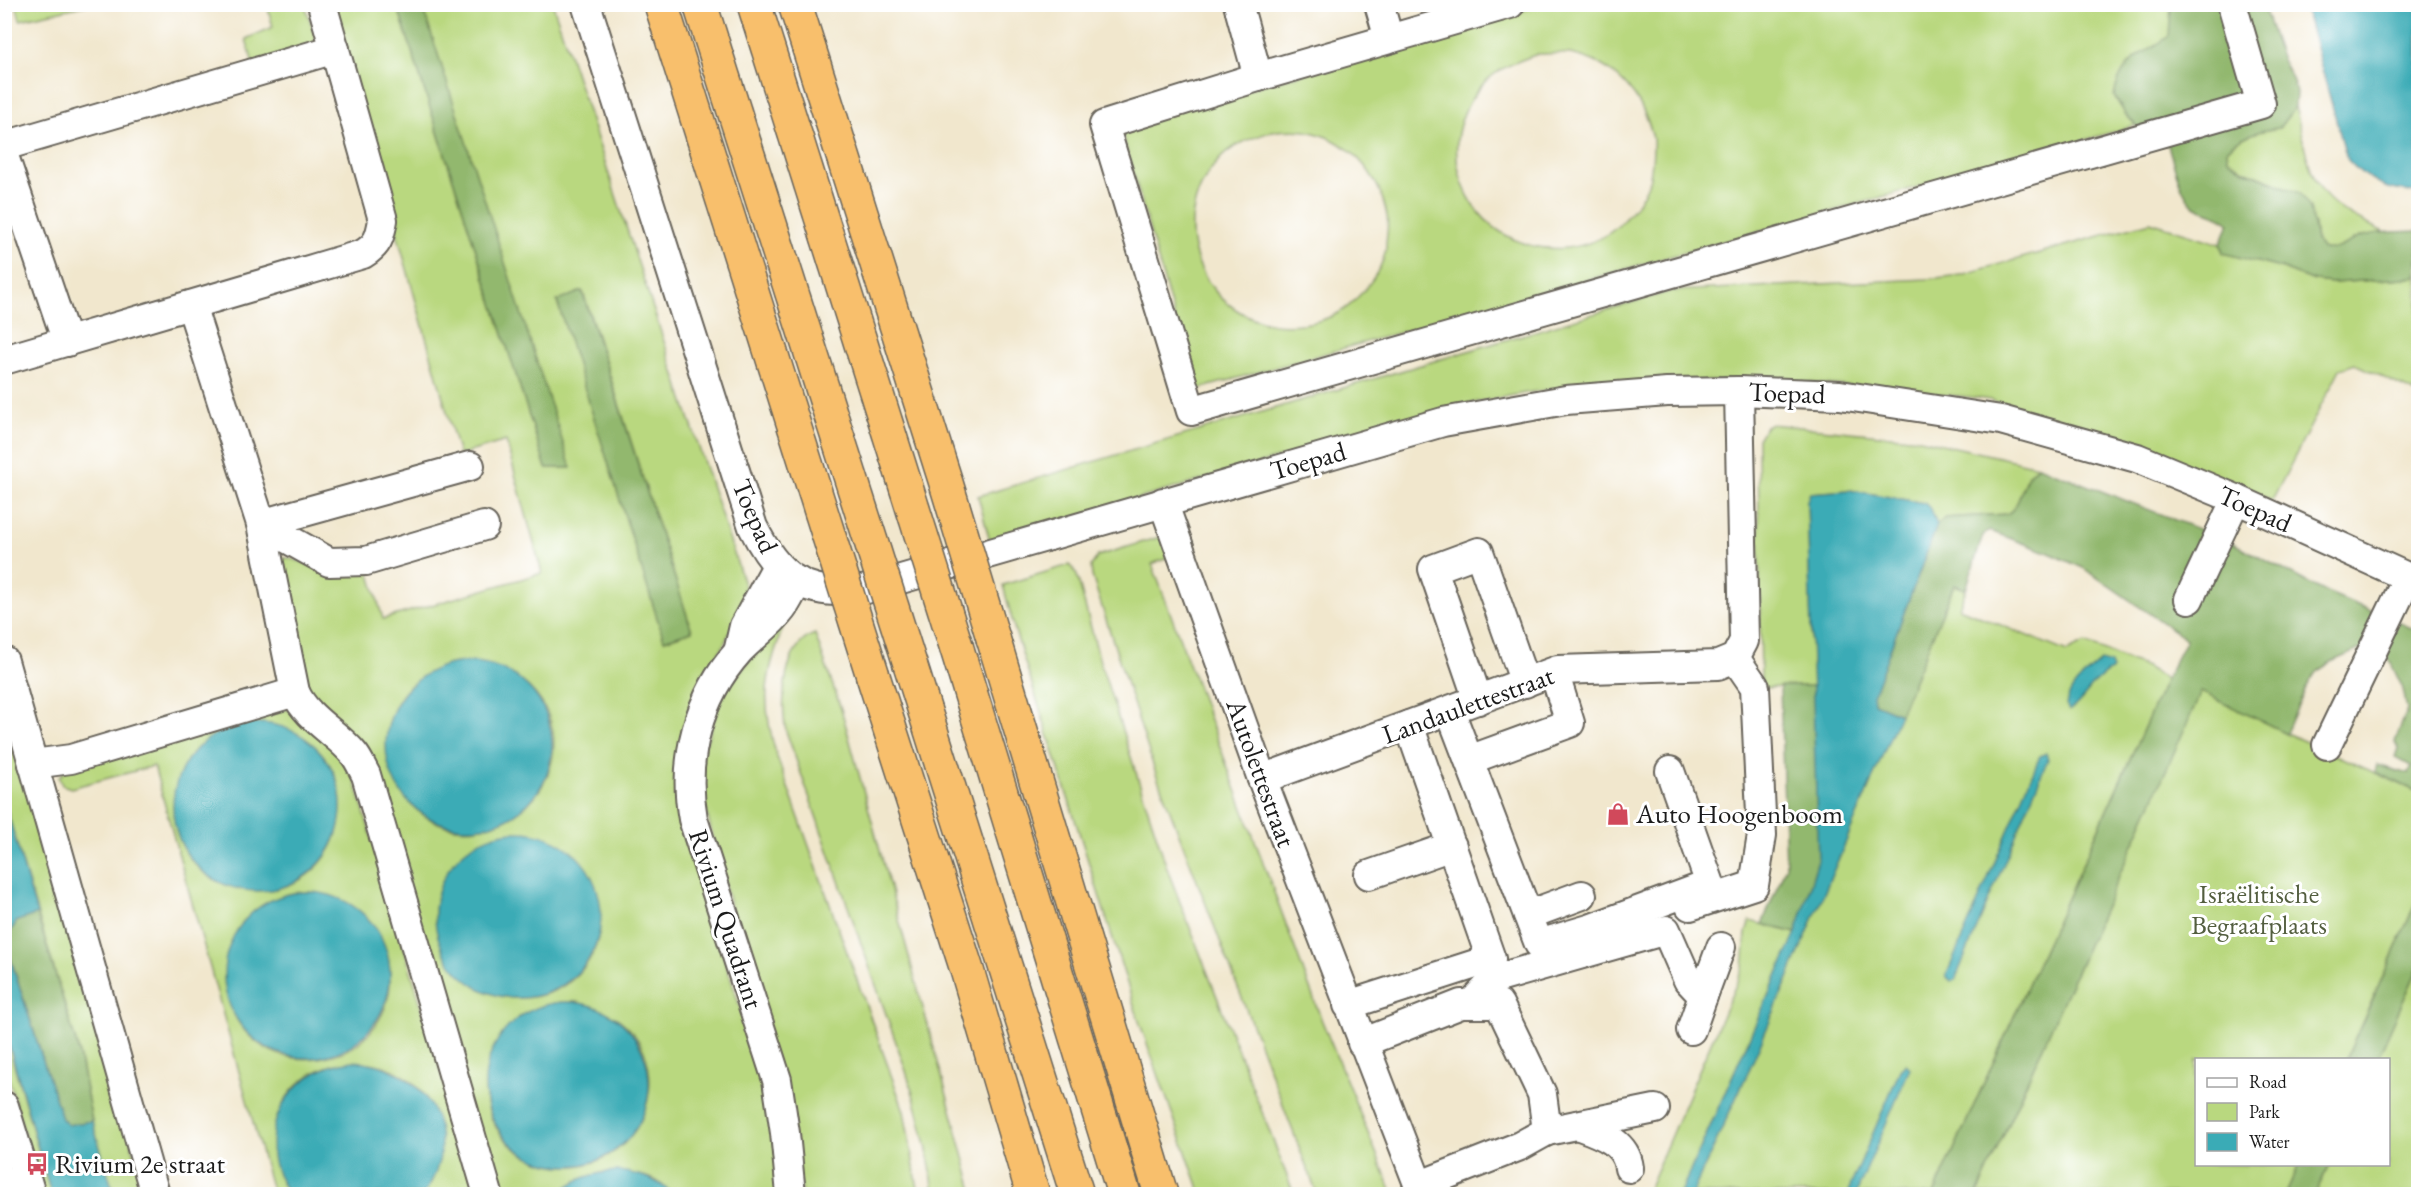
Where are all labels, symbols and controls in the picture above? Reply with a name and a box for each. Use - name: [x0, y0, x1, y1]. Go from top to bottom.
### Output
- street label: Toepad: [1748, 374, 1826, 411]
- street label: Toepad: [1266, 433, 1350, 488]
- street label: Toepad: [724, 473, 787, 558]
- street label: Toepad: [2213, 477, 2298, 540]
- street label: Landaulettestraat: [1377, 657, 1559, 752]
- street label: Autolettestraat: [1218, 693, 1305, 852]
- place label: Auto Hoogenboom: [1635, 796, 1843, 831]
- shop icon: Auto Hoogenboom: [1605, 801, 1631, 827]
- street label: Rivium Quadrant: [681, 825, 772, 1014]
- park label: Israëlitische Begraafplaats: [2191, 876, 2327, 942]
- legend: [2195, 1058, 2390, 1166]
- text: Road: [2249, 1070, 2288, 1093]
- text: Park: [2249, 1100, 2280, 1123]
- text: Water: [2249, 1130, 2290, 1153]
- place label: Rivium 2e straat: [55, 1146, 226, 1181]
- bus stop icon: Rivium 2e straat: [24, 1151, 50, 1177]

